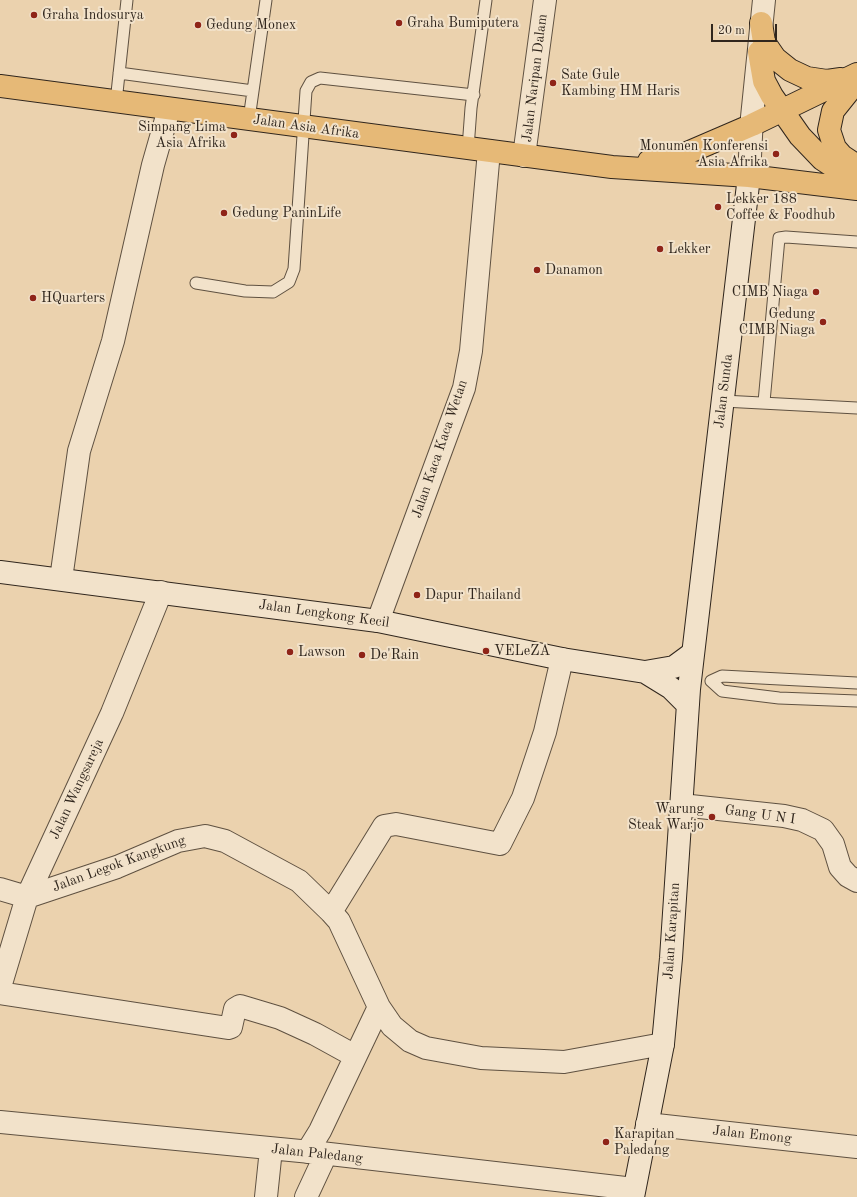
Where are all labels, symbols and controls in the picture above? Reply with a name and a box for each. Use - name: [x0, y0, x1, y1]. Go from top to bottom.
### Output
- place label: Graha Indosurya: [42, 7, 144, 23]
- marker: Graha Indosurya: [29, 10, 39, 20]
- street label: Jalan Naripan Dalam: [519, 13, 551, 143]
- place label: Graha Bumiputera: [407, 15, 519, 31]
- scale bar: [713, 16, 779, 42]
- place label: Gedung Monex: [206, 17, 296, 33]
- marker: Graha Bumiputera: [394, 18, 404, 28]
- marker: Gedung Monex: [193, 20, 203, 30]
- text: 20 m: [718, 25, 745, 37]
- place label: Sate Gule Kambing HM Haris: [561, 67, 680, 100]
- marker: Sate Gule Kambing HM Haris: [548, 78, 558, 88]
- street label: Jalan Asia Afrika: [252, 111, 360, 143]
- place label: Simpang Lima Asia Afrika: [138, 119, 226, 152]
- marker: Simpang Lima Asia Afrika: [229, 130, 239, 140]
- place label: Monumen Konferensi Asia Afrika: [640, 138, 768, 170]
- marker: Monumen Konferensi Asia Afrika: [771, 149, 781, 159]
- place label: Lekker 188 Coffee & Foodhub: [726, 191, 835, 224]
- marker: Lekker 188 Coffee & Foodhub: [713, 202, 723, 212]
- place label: Gedung PaninLife: [232, 205, 341, 221]
- marker: Gedung PaninLife: [219, 208, 229, 218]
- place label: Lekker: [668, 241, 711, 257]
- marker: Lekker: [655, 244, 665, 254]
- place label: Danamon: [545, 262, 603, 278]
- marker: Danamon: [532, 265, 542, 275]
- place label: CIMB Niaga: [732, 284, 808, 300]
- marker: CIMB Niaga: [811, 287, 821, 297]
- place label: HQuarters: [41, 290, 105, 306]
- marker: HQuarters: [28, 293, 38, 303]
- place label: Gedung CIMB Niaga: [739, 306, 815, 338]
- marker: Gedung CIMB Niaga: [818, 317, 828, 327]
- street label: Jalan Sunda: [711, 353, 737, 429]
- street label: Jalan Kaca Kaca Wetan: [408, 378, 472, 520]
- place label: Dapur Thailand: [425, 587, 521, 603]
- marker: Dapur Thailand: [412, 590, 422, 600]
- street label: Jalan Lengkong Kecil: [258, 597, 390, 631]
- place label: VELeZA: [494, 643, 550, 659]
- place label: Lawson: [298, 644, 345, 660]
- marker: VELeZA: [481, 646, 491, 656]
- marker: Lawson: [285, 647, 295, 657]
- place label: De'Rain: [370, 647, 419, 663]
- marker: De'Rain: [357, 650, 367, 660]
- street label: Jalan Wangsareja: [46, 736, 108, 842]
- place label: Warung Steak Warjo: [628, 801, 704, 834]
- street label: Gang U N I: [724, 802, 796, 828]
- marker: Warung Steak Warjo: [707, 812, 717, 822]
- street label: Jalan Legok Kangkung: [50, 832, 188, 896]
- street label: Jalan Karapitan: [660, 882, 684, 980]
- street label: Jalan Emong: [712, 1122, 792, 1148]
- place label: Karapitan Paledang: [614, 1126, 675, 1158]
- marker: Karapitan Paledang: [601, 1137, 611, 1147]
- street label: Jalan Paledang: [270, 1141, 364, 1167]

